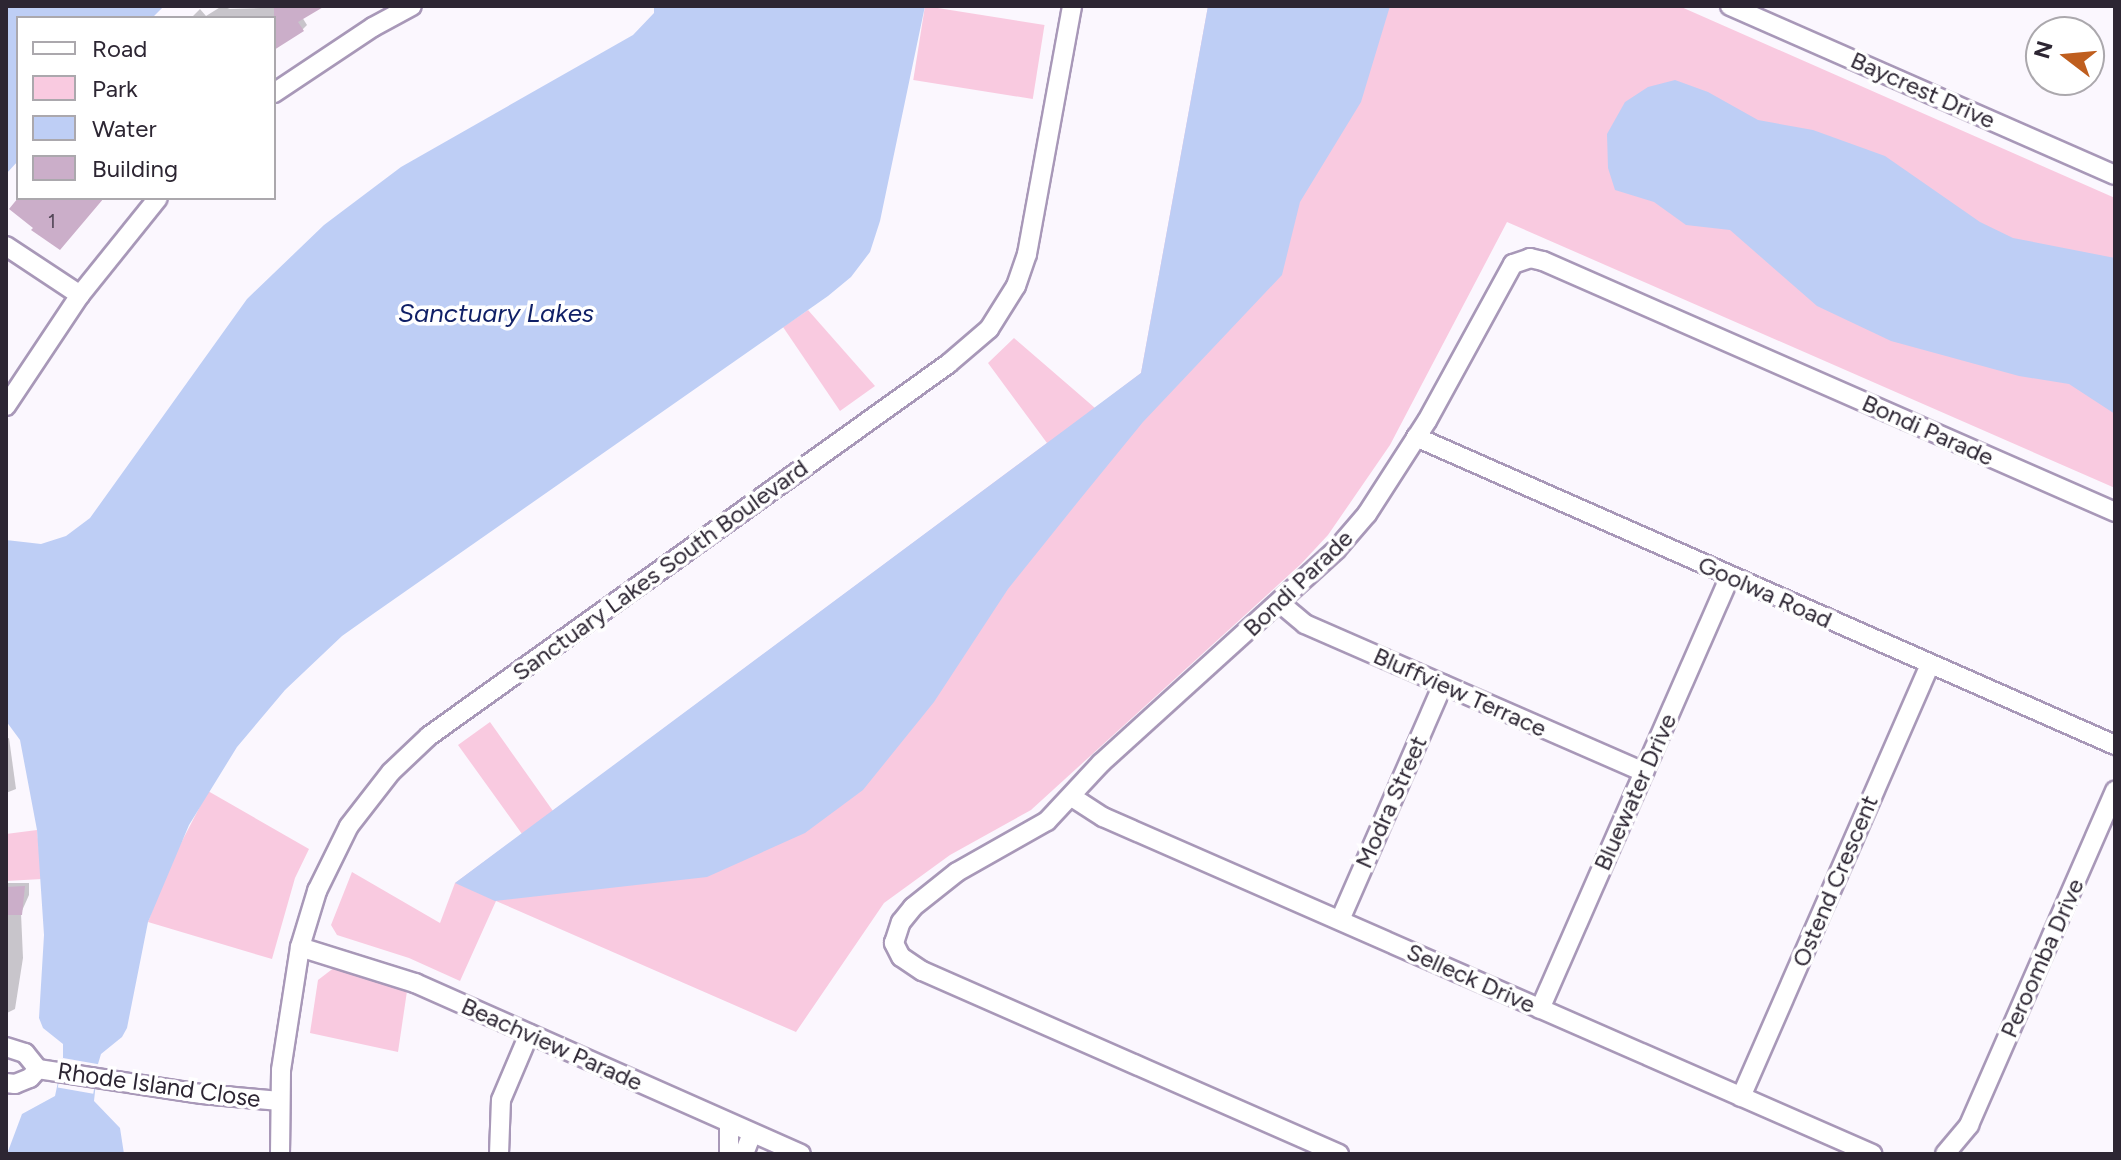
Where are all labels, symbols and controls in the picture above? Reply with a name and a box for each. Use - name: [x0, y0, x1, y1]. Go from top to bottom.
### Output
- legend: [16, 16, 276, 200]
- north arrow: [2025, 16, 2105, 96]
- text: Road: [92, 34, 147, 63]
- text: N: [2028, 38, 2059, 62]
- street label: Baycrest Drive: [1846, 45, 2000, 135]
- text: Park: [92, 74, 138, 103]
- text: Water: [92, 114, 157, 143]
- text: Building: [92, 154, 178, 183]
- house number: 1: [48, 209, 56, 233]
- water label: Sanctuary Lakes: [398, 298, 594, 330]
- street label: Bondi Parade: [1858, 388, 1998, 472]
- street label: Sanctuary Lakes South Boulevard: [507, 453, 813, 687]
- street label: Bondi Parade: [1237, 524, 1359, 642]
- street label: Goolwa Road: [1694, 550, 1836, 634]
- street label: Bluffview Terrace: [1369, 641, 1551, 743]
- street label: Bluewater Drive: [1588, 709, 1682, 875]
- street label: Modra Street: [1349, 731, 1433, 873]
- street label: Ostend Crescent: [1786, 791, 1884, 971]
- street label: Peroomba Drive: [1994, 874, 2090, 1042]
- street label: Selleck Drive: [1402, 937, 1540, 1019]
- street label: Beachview Parade: [457, 991, 647, 1097]
- street label: Rhode Island Close: [56, 1056, 262, 1114]

